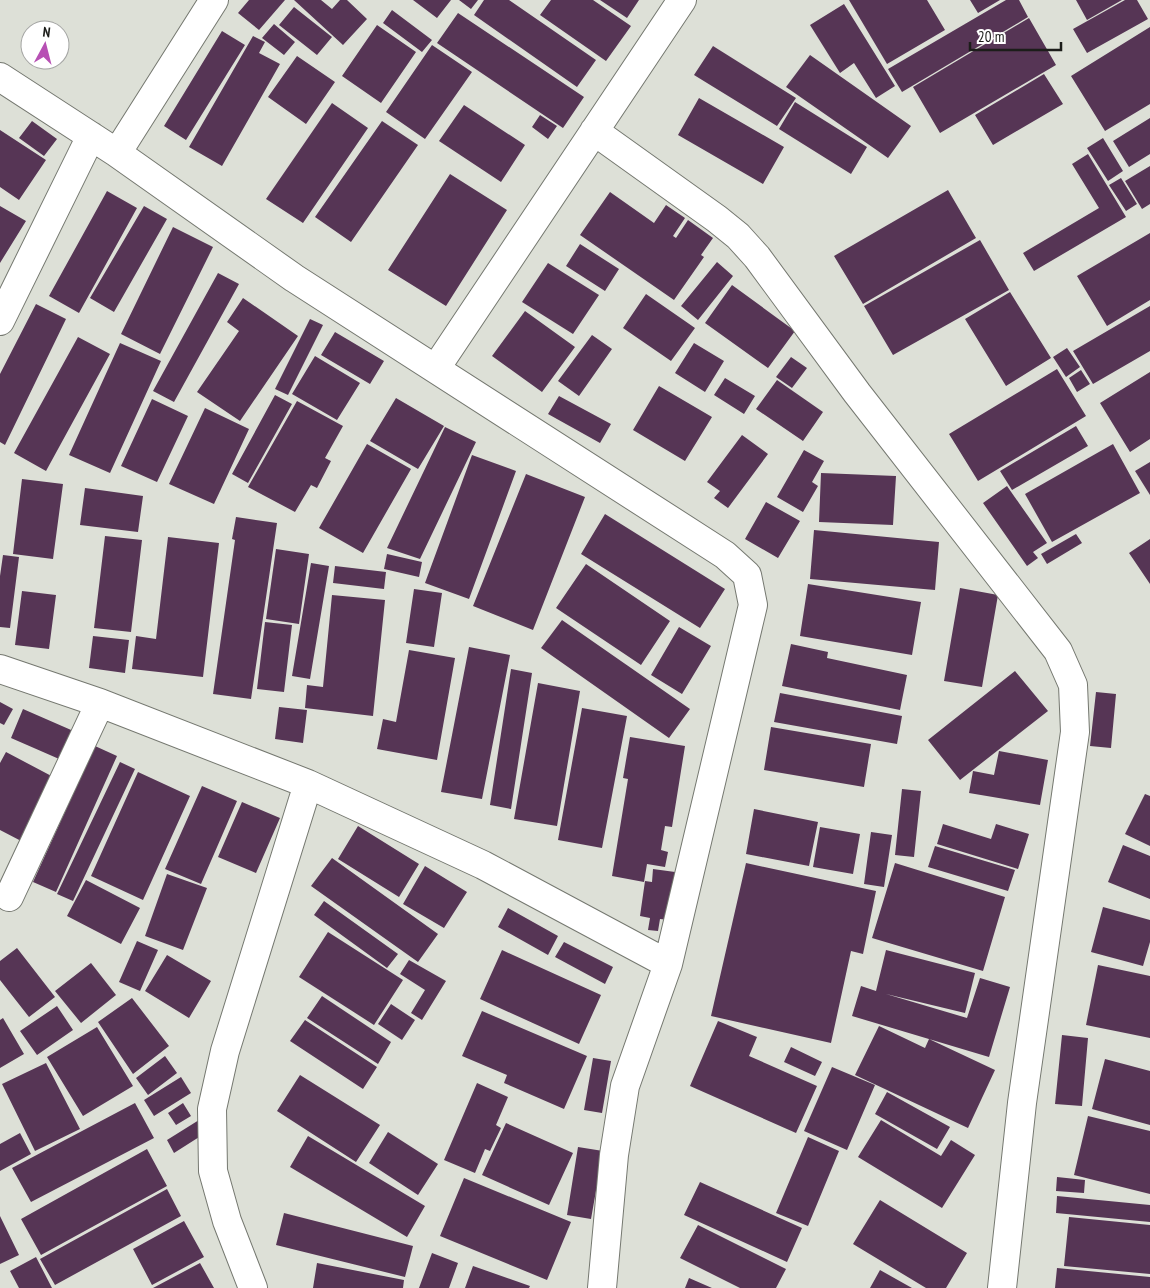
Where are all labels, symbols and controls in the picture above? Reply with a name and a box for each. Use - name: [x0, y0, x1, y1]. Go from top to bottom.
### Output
- north arrow: [20, 20, 70, 70]
- scale bar: [970, 20, 1061, 52]
- text: N: [42, 23, 51, 41]
- text: 20 m: [978, 27, 1004, 46]

